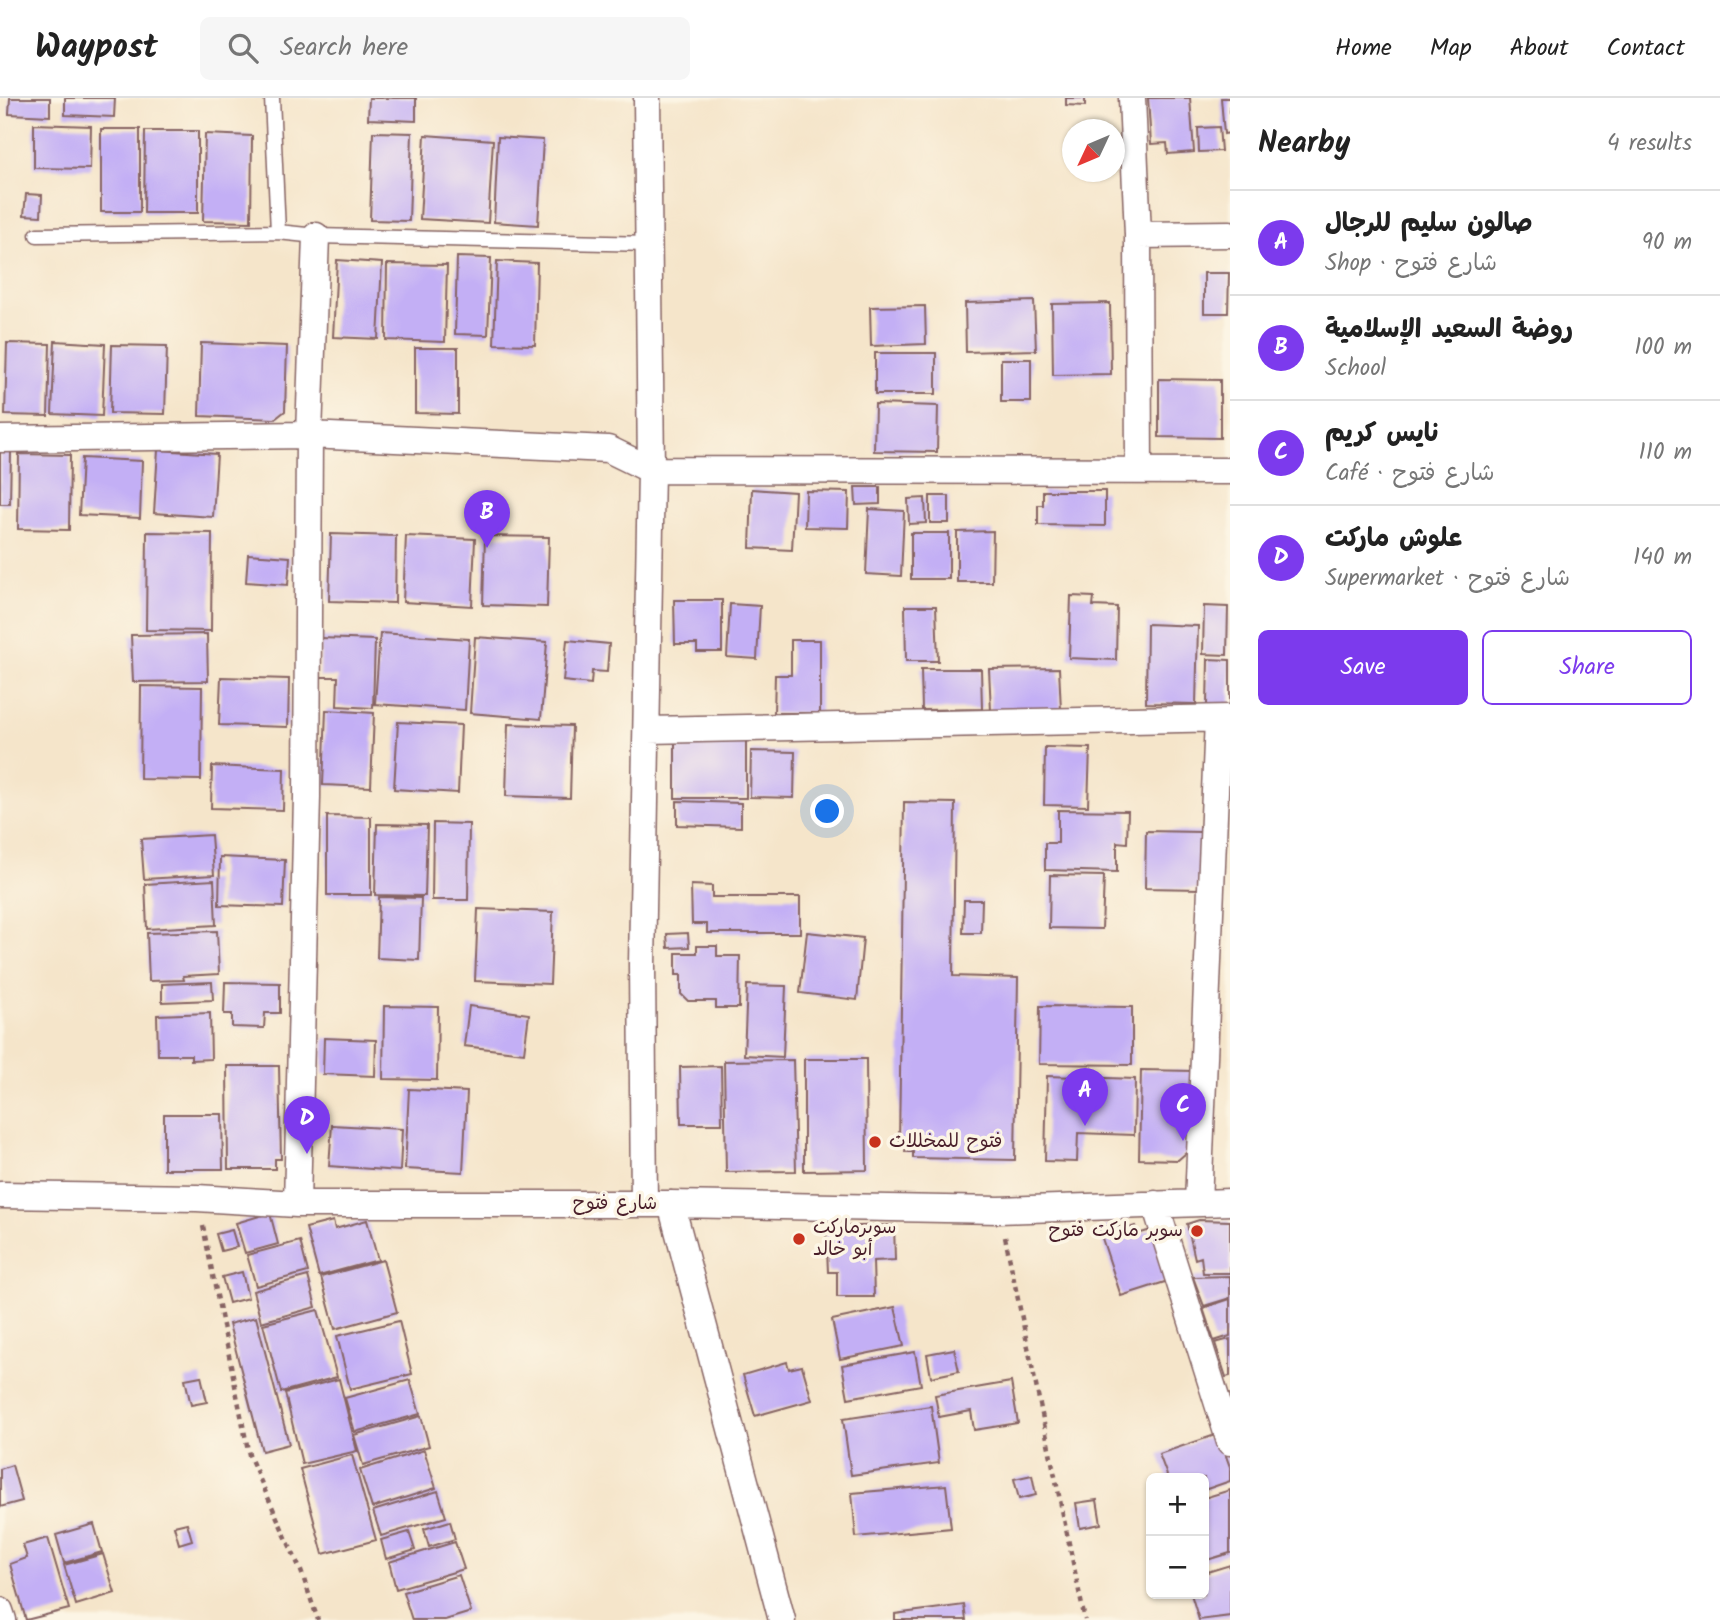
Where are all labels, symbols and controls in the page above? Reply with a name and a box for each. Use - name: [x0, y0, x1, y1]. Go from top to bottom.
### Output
- search box: [200, 17, 690, 80]
- text: Waypost: [35, 22, 158, 75]
- text: Search here: [280, 27, 408, 69]
- icon: search: [224, 29, 262, 67]
- text: Home: [1335, 29, 1392, 68]
- text: Map: [1430, 29, 1472, 68]
- text: About: [1510, 29, 1568, 68]
- text: Contact: [1606, 29, 1685, 68]
- north arrow: [1062, 119, 1125, 182]
- text: Nearby: [1258, 120, 1350, 168]
- text: 4 results: [1607, 126, 1692, 162]
- text: صالون سليم للرجال: [1325, 203, 1533, 245]
- text: A: [1274, 225, 1288, 261]
- text: 90 m: [1642, 225, 1692, 261]
- text: Shop · شارع فتوح: [1325, 246, 1497, 282]
- text: روضة السعيد الإسلامية: [1325, 309, 1573, 351]
- text: B: [1274, 330, 1288, 366]
- text: 100 m: [1634, 330, 1692, 366]
- text: School: [1325, 351, 1386, 387]
- text: نايس كريم: [1325, 413, 1439, 455]
- text: C: [1274, 435, 1288, 471]
- text: 110 m: [1639, 435, 1692, 471]
- text: Café · شارع فتوح: [1325, 456, 1494, 492]
- pin: B: [464, 490, 510, 548]
- text: علوش ماركت: [1325, 518, 1462, 560]
- text: D: [1273, 540, 1289, 576]
- text: 140 m: [1633, 540, 1692, 576]
- text: Supermarket · شارع فتوح: [1325, 561, 1570, 597]
- button: Save: [1258, 630, 1468, 705]
- button: Share: [1482, 630, 1692, 705]
- your location: [810, 794, 844, 828]
- pin: A: [1062, 1068, 1108, 1126]
- pin: C: [1160, 1083, 1206, 1141]
- pin: D: [284, 1096, 330, 1154]
- place label: فتوح للمخللات: [889, 1127, 1002, 1157]
- marker: فتوح للمخللات: [867, 1134, 883, 1150]
- street label: شارع فتوح: [573, 1189, 657, 1219]
- place label: سوبرماركت أبو خالد: [813, 1213, 896, 1265]
- place label: سوبر ماركت فتوح: [1049, 1216, 1183, 1246]
- marker: سوبر ماركت فتوح: [1189, 1223, 1205, 1239]
- marker: سوبرماركت أبو خالد: [791, 1231, 807, 1247]
- map controls: [1146, 1473, 1209, 1599]
- button: +: [1146, 1473, 1209, 1536]
- button: −: [1146, 1536, 1209, 1599]

